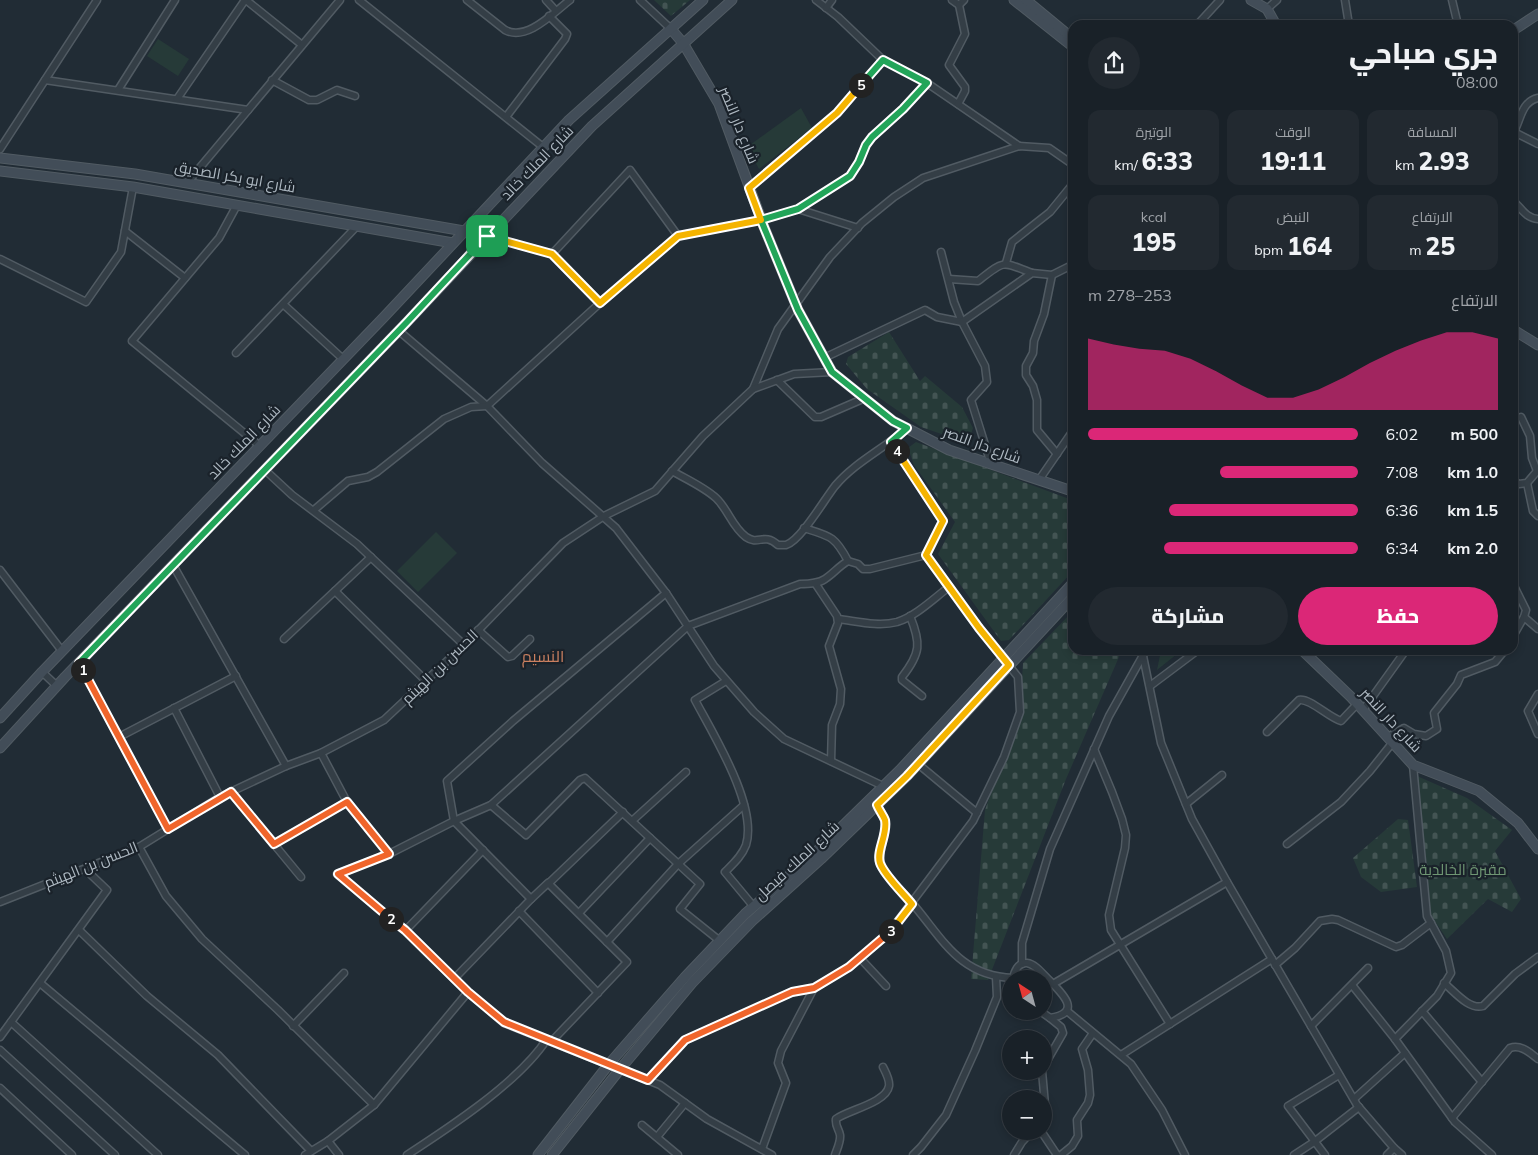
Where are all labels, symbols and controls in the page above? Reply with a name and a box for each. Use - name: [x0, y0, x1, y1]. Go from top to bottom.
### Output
- text: جري صباحي: [1349, 35, 1498, 70]
- button: share: [1088, 37, 1140, 89]
- pin: 5: [848, 72, 874, 98]
- text: 08:00: [1456, 72, 1498, 92]
- text: 5: [857, 76, 866, 94]
- street label: شارع دار النصر: [713, 83, 764, 167]
- street label: شارع الملك خالد: [496, 121, 579, 206]
- text: الوتيرة: [1136, 123, 1172, 141]
- text: الوقت: [1275, 123, 1311, 141]
- text: المسافة: [1407, 123, 1457, 141]
- text: 6:33: [1142, 145, 1193, 176]
- text: 19:11: [1260, 145, 1326, 176]
- text: 2.93: [1418, 145, 1470, 176]
- text: /km: [1114, 156, 1142, 174]
- text: km: [1395, 156, 1418, 174]
- street label: شارع ابو بكر الصديق: [173, 157, 297, 198]
- text: kcal: [1141, 208, 1167, 226]
- text: النبض: [1277, 208, 1310, 226]
- text: الارتفاع: [1412, 208, 1453, 226]
- pin: [466, 215, 508, 257]
- icon: arrive: [473, 222, 501, 250]
- text: 195: [1131, 226, 1176, 257]
- text: 164: [1287, 230, 1332, 261]
- text: 25: [1425, 230, 1455, 261]
- text: bpm: [1254, 241, 1287, 259]
- text: m: [1409, 241, 1425, 259]
- text: 253–278 m: [1088, 285, 1172, 305]
- text: الارتفاع: [1451, 290, 1498, 310]
- street label: شارع الملك خالد: [203, 400, 286, 485]
- street label: شارع دار النصر: [939, 421, 1024, 469]
- text: 6:02: [1386, 424, 1418, 444]
- text: 500 m: [1450, 424, 1498, 444]
- pin: 4: [884, 438, 910, 464]
- text: 4: [893, 442, 902, 460]
- text: 7:08: [1386, 462, 1418, 482]
- text: 1.0 km: [1447, 462, 1498, 482]
- text: 6:36: [1386, 500, 1418, 520]
- text: 1.5 km: [1447, 500, 1498, 520]
- text: 6:34: [1386, 538, 1418, 558]
- text: 2.0 km: [1447, 538, 1498, 558]
- button: مشاركة: [1088, 587, 1288, 645]
- button: حفظ: [1298, 587, 1498, 645]
- street label: الحسن بن الهيثم: [397, 625, 483, 709]
- district label: النسيم: [522, 646, 564, 668]
- pin: 1: [70, 658, 96, 682]
- text: 1: [79, 661, 88, 679]
- street label: شارع دار النصر: [1354, 683, 1426, 757]
- street label: شارع الملك فيصل: [750, 817, 844, 906]
- street label: الحسن بن الهيثم: [41, 837, 141, 893]
- park label: مقبرة الخالدية: [1419, 860, 1507, 879]
- pin: 2: [378, 906, 404, 932]
- text: 2: [387, 910, 396, 928]
- pin: 3: [878, 918, 904, 944]
- text: 3: [887, 922, 896, 940]
- north arrow: [1002, 970, 1052, 1020]
- map controls: [1002, 970, 1052, 1140]
- button: +: [1002, 1030, 1052, 1080]
- button: −: [1002, 1090, 1052, 1140]

